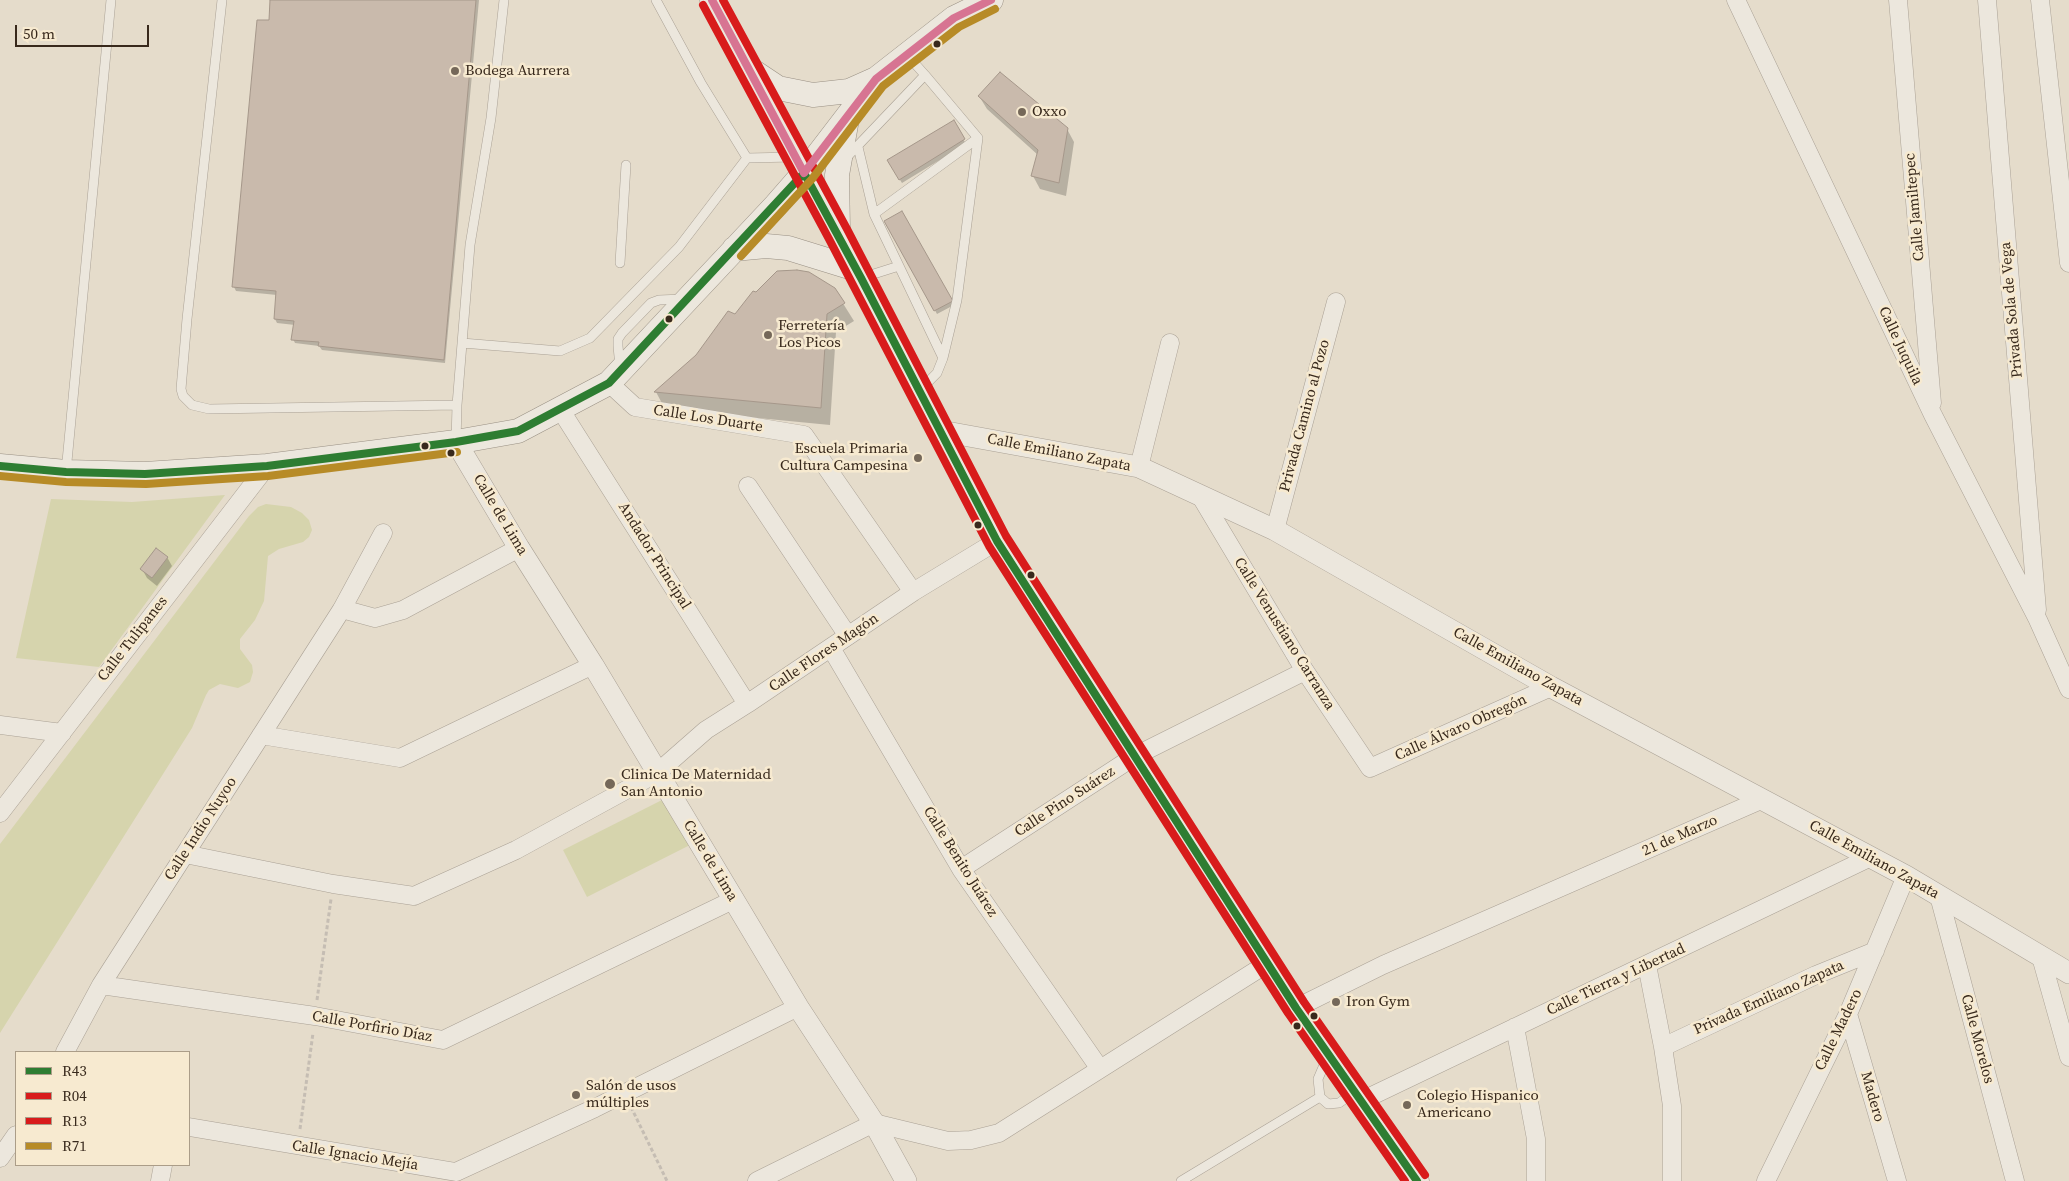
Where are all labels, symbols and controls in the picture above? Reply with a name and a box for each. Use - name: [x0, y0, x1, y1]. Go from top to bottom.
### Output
- scale bar: [18, 15, 151, 47]
- text: 50 m: [23, 23, 55, 44]
- unlabelled marker: [932, 39, 942, 49]
- place label: Bodega Aurrera: [465, 62, 570, 80]
- marker: Bodega Aurrera: [449, 65, 461, 77]
- place label: Oxxo: [1032, 103, 1066, 121]
- marker: Oxxo: [1016, 106, 1028, 118]
- street label: Calle Jamiltepec: [1901, 152, 1929, 262]
- street label: Privada Sola de Vega: [1997, 241, 2027, 379]
- street label: Calle Juquila: [1874, 304, 1926, 388]
- unlabelled marker: [664, 314, 674, 324]
- place label: Ferretería Los Picos: [778, 317, 845, 352]
- marker: Ferretería Los Picos: [762, 329, 774, 341]
- street label: Privada Camino al Pozo: [1276, 338, 1334, 494]
- street label: Calle Los Duarte: [652, 401, 764, 437]
- street label: Calle Emiliano Zapata: [986, 430, 1132, 476]
- place label: Escuela Primaria Cultura Campesina: [780, 440, 908, 475]
- unlabelled marker: [420, 441, 430, 451]
- unlabelled marker: [446, 448, 456, 458]
- marker: Escuela Primaria Cultura Campesina: [912, 452, 924, 464]
- street label: Calle de Lima: [469, 471, 531, 559]
- street label: Andador Principal: [614, 499, 694, 613]
- unlabelled marker: [973, 520, 983, 530]
- street label: Calle Venustiano Carranza: [1230, 554, 1338, 714]
- unlabelled marker: [1026, 570, 1036, 580]
- street label: Calle Tulipanes: [94, 593, 172, 685]
- street label: Calle Flores Magón: [766, 610, 882, 696]
- street label: Calle Emiliano Zapata: [1450, 624, 1586, 710]
- street label: Calle Álvaro Obregón: [1392, 691, 1530, 765]
- street label: Calle Pino Suárez: [1011, 763, 1119, 841]
- place label: Clinica De Maternidad San Antonio: [621, 766, 771, 801]
- street label: Calle Indio Nuyoo: [161, 774, 241, 884]
- marker: Clinica De Maternidad San Antonio: [603, 777, 617, 791]
- street label: Calle Benito Juárez: [919, 804, 1001, 920]
- street label: 21 de Marzo: [1640, 811, 1720, 861]
- street label: Calle de Lima: [679, 817, 741, 905]
- street label: Calle Emiliano Zapata: [1806, 817, 1942, 903]
- street label: Calle Tierra y Libertad: [1544, 940, 1688, 1020]
- street label: Privada Emiliano Zapata: [1691, 957, 1847, 1039]
- street label: Calle Madero: [1811, 986, 1867, 1074]
- street label: Calle Morelos: [1956, 992, 1998, 1086]
- place label: Iron Gym: [1346, 993, 1410, 1011]
- marker: Iron Gym: [1330, 996, 1342, 1008]
- street label: Calle Porfirio Díaz: [311, 1008, 433, 1046]
- unlabelled marker: [1309, 1011, 1319, 1021]
- unlabelled marker: [1292, 1021, 1302, 1031]
- legend: [15, 1051, 190, 1166]
- text: R43: [62, 1060, 87, 1081]
- street label: Madero: [1856, 1070, 1888, 1124]
- place label: Salón de usos múltiples: [586, 1077, 676, 1112]
- text: R04: [62, 1085, 87, 1106]
- place label: Colegio Hispanico Americano: [1417, 1087, 1539, 1122]
- marker: Salón de usos múltiples: [570, 1089, 582, 1101]
- marker: Colegio Hispanico Americano: [1401, 1099, 1413, 1111]
- text: R13: [62, 1110, 87, 1131]
- text: R71: [62, 1135, 87, 1156]
- street label: Calle Ignacio Mejía: [291, 1137, 419, 1175]

